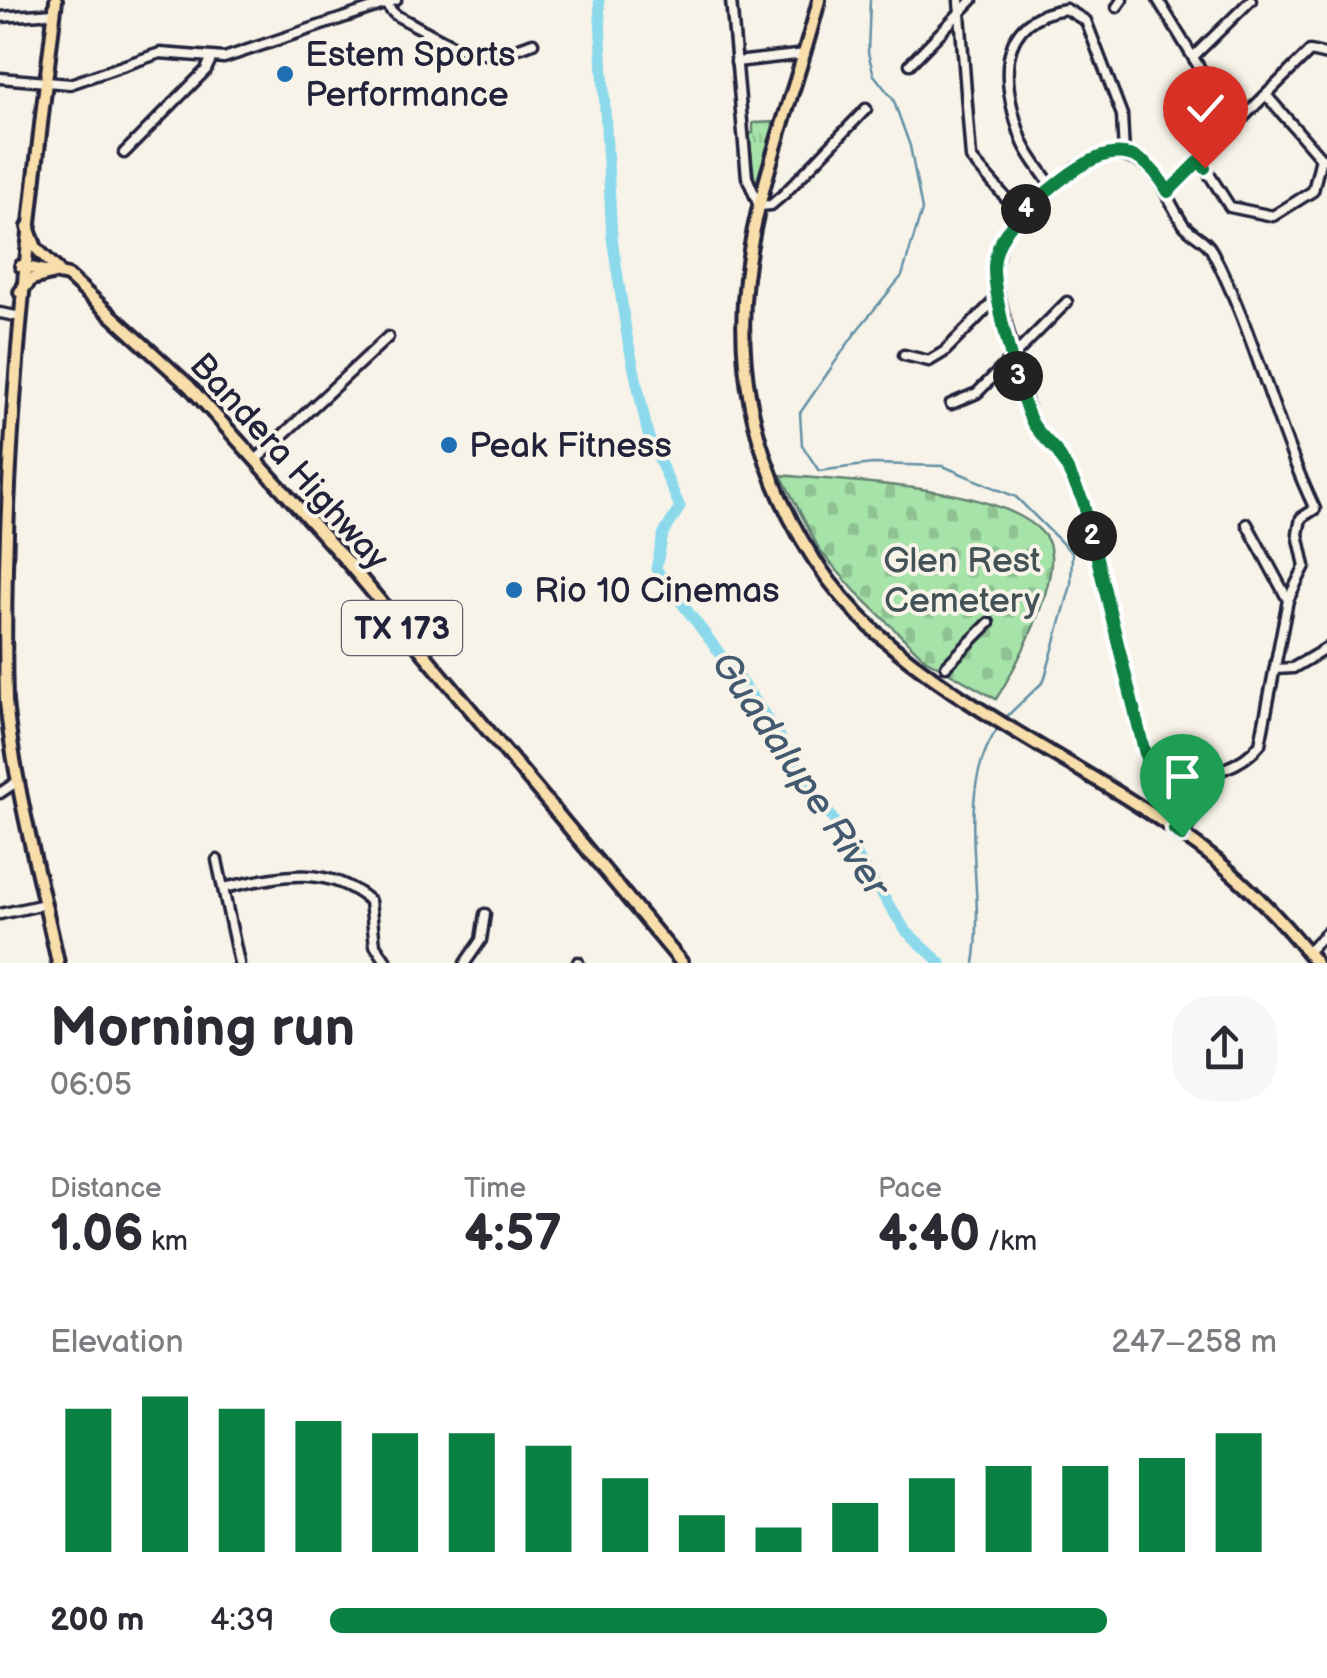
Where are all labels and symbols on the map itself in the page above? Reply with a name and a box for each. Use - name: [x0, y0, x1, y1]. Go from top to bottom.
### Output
- place label: Estem Sports Performance: [305, 34, 516, 117]
- marker: Estem Sports Performance: [274, 63, 296, 85]
- pin: [1163, 66, 1248, 169]
- pin: 4: [1001, 184, 1051, 234]
- street label: Bandera Highway: [180, 345, 398, 580]
- pin: 3: [993, 351, 1043, 401]
- place label: Peak Fitness: [469, 425, 672, 468]
- marker: Peak Fitness: [438, 434, 460, 456]
- pin: 2: [1067, 511, 1117, 561]
- park label: Glen Rest Cemetery: [883, 540, 1041, 623]
- place label: Rio 10 Cinemas: [534, 570, 780, 613]
- marker: Rio 10 Cinemas: [503, 579, 525, 601]
- road number: TX 173: [342, 601, 462, 655]
- water label: Guadalupe River: [701, 644, 900, 908]
- pin: [1140, 734, 1225, 837]

